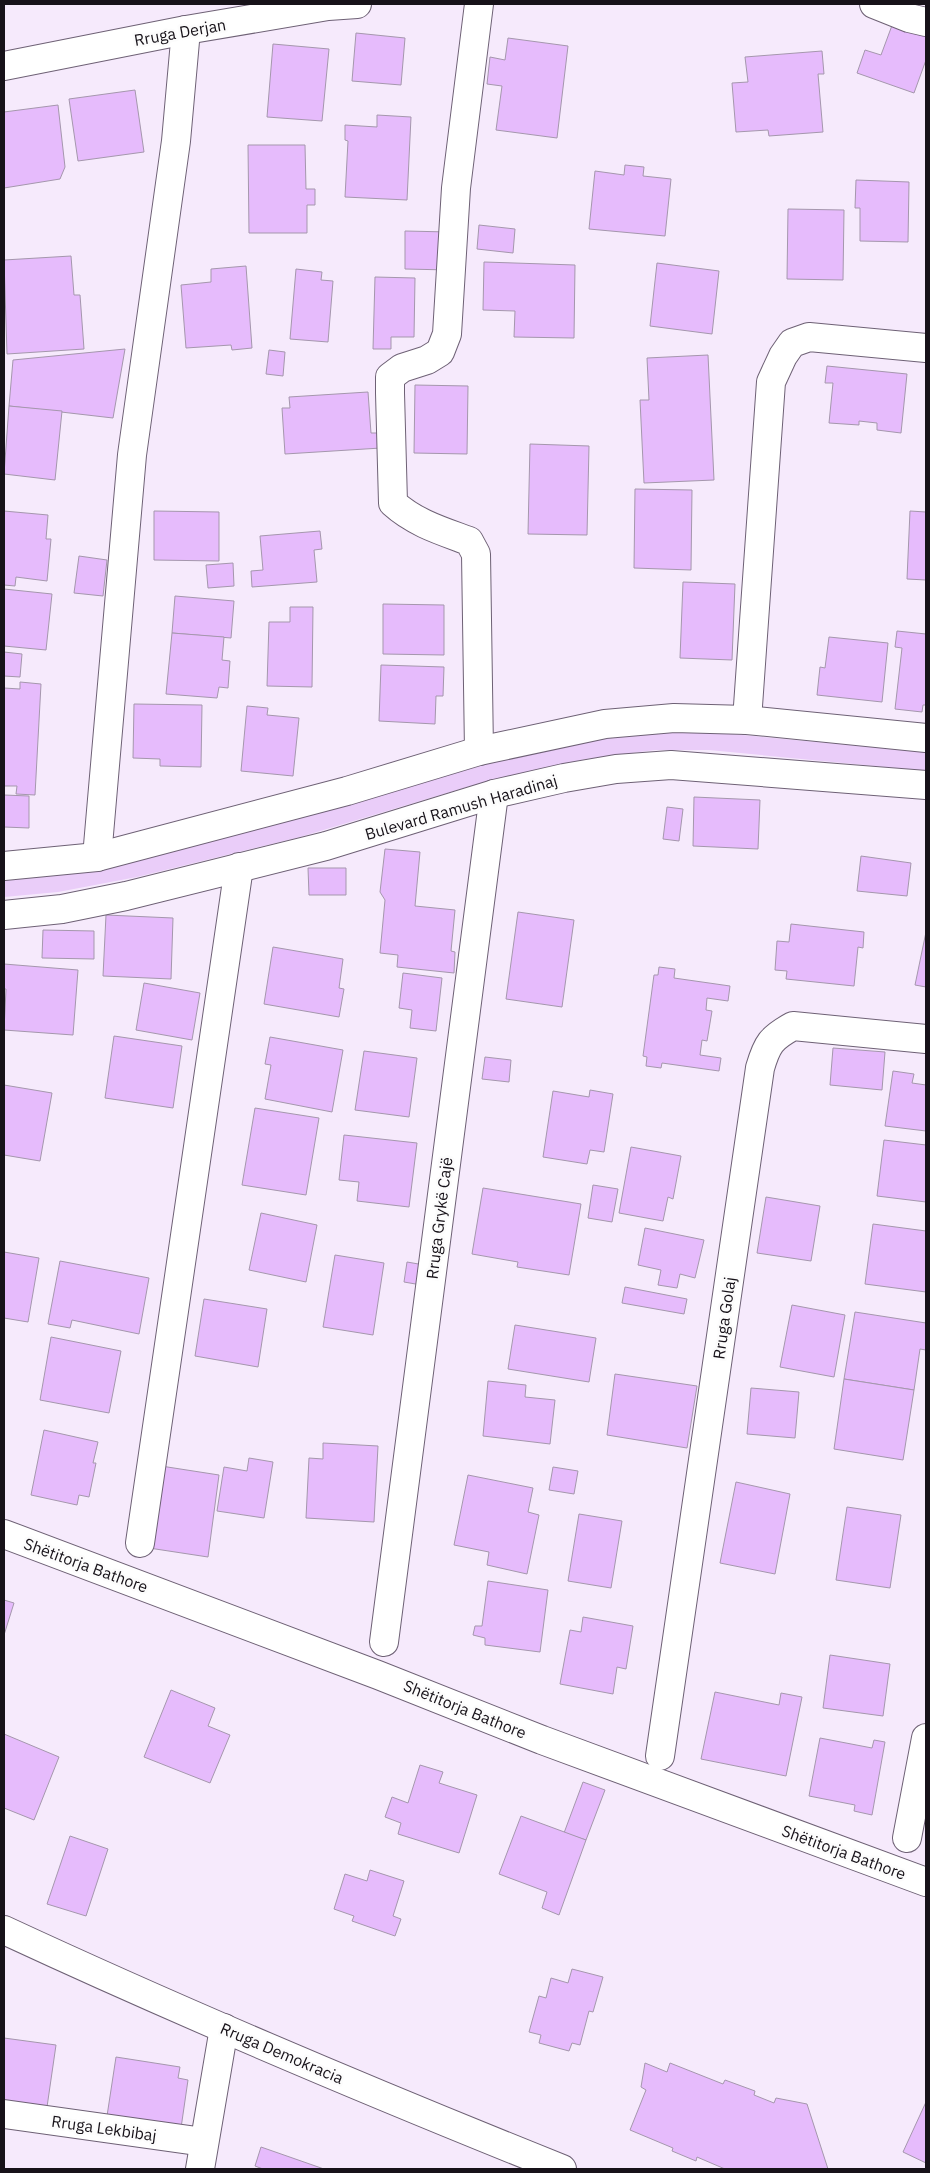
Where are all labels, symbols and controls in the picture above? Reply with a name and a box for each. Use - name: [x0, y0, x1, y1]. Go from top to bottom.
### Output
- street label: Rruga Derjan: [132, 14, 228, 50]
- street label: Bulevard Ramush Haradinaj: [363, 770, 559, 844]
- street label: Rruga Grykë Cajë: [422, 1156, 456, 1280]
- street label: Rruga Golaj: [708, 1276, 740, 1360]
- street label: Shëtitorja Bathore: [21, 1533, 151, 1597]
- street label: Shëtitorja Bathore: [401, 1675, 530, 1743]
- street label: Shëtitorja Bathore: [779, 1820, 909, 1884]
- street label: Rruga Demokracia: [217, 2018, 347, 2088]
- street label: Rruga Lekbibaj: [50, 2111, 158, 2145]

